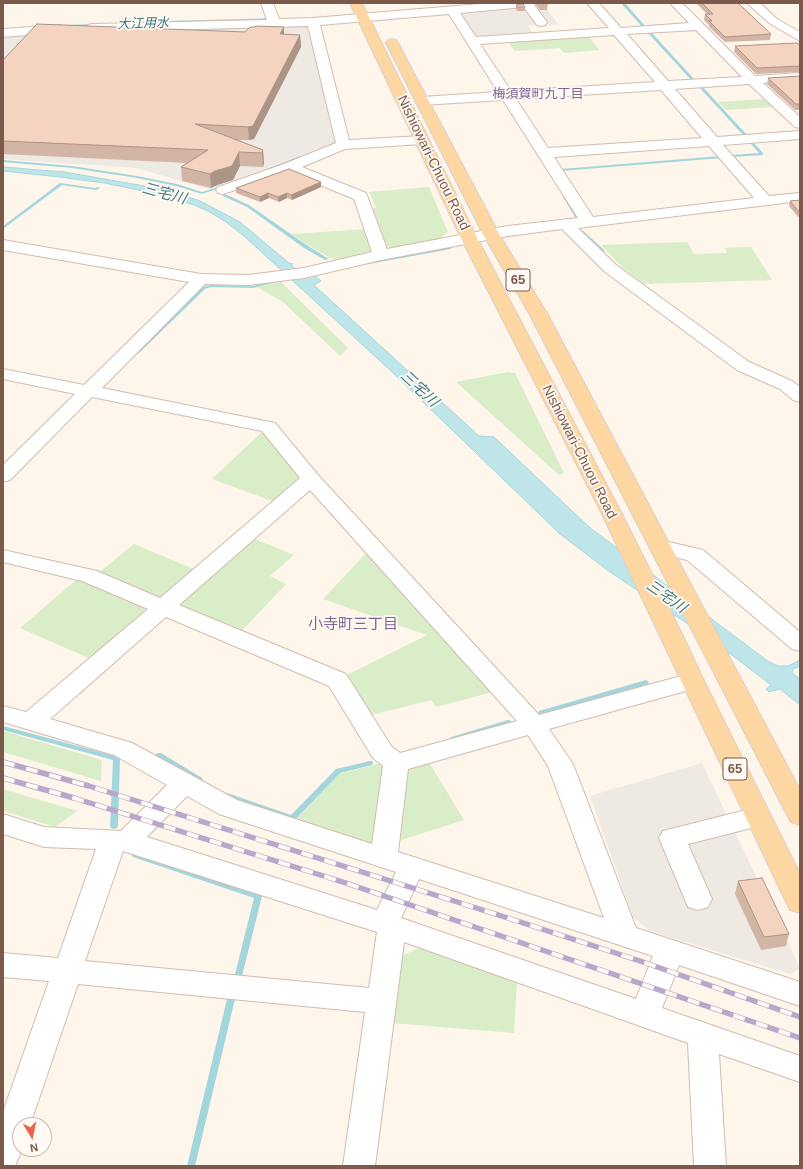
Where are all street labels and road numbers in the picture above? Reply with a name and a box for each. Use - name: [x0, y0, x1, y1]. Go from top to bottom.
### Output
- street label: Nishiowari-Chuou Road: [393, 93, 473, 233]
- road number: 65: [506, 269, 530, 291]
- street label: Nishiowari-Chuou Road: [538, 382, 620, 522]
- road number: 65: [723, 758, 747, 780]

